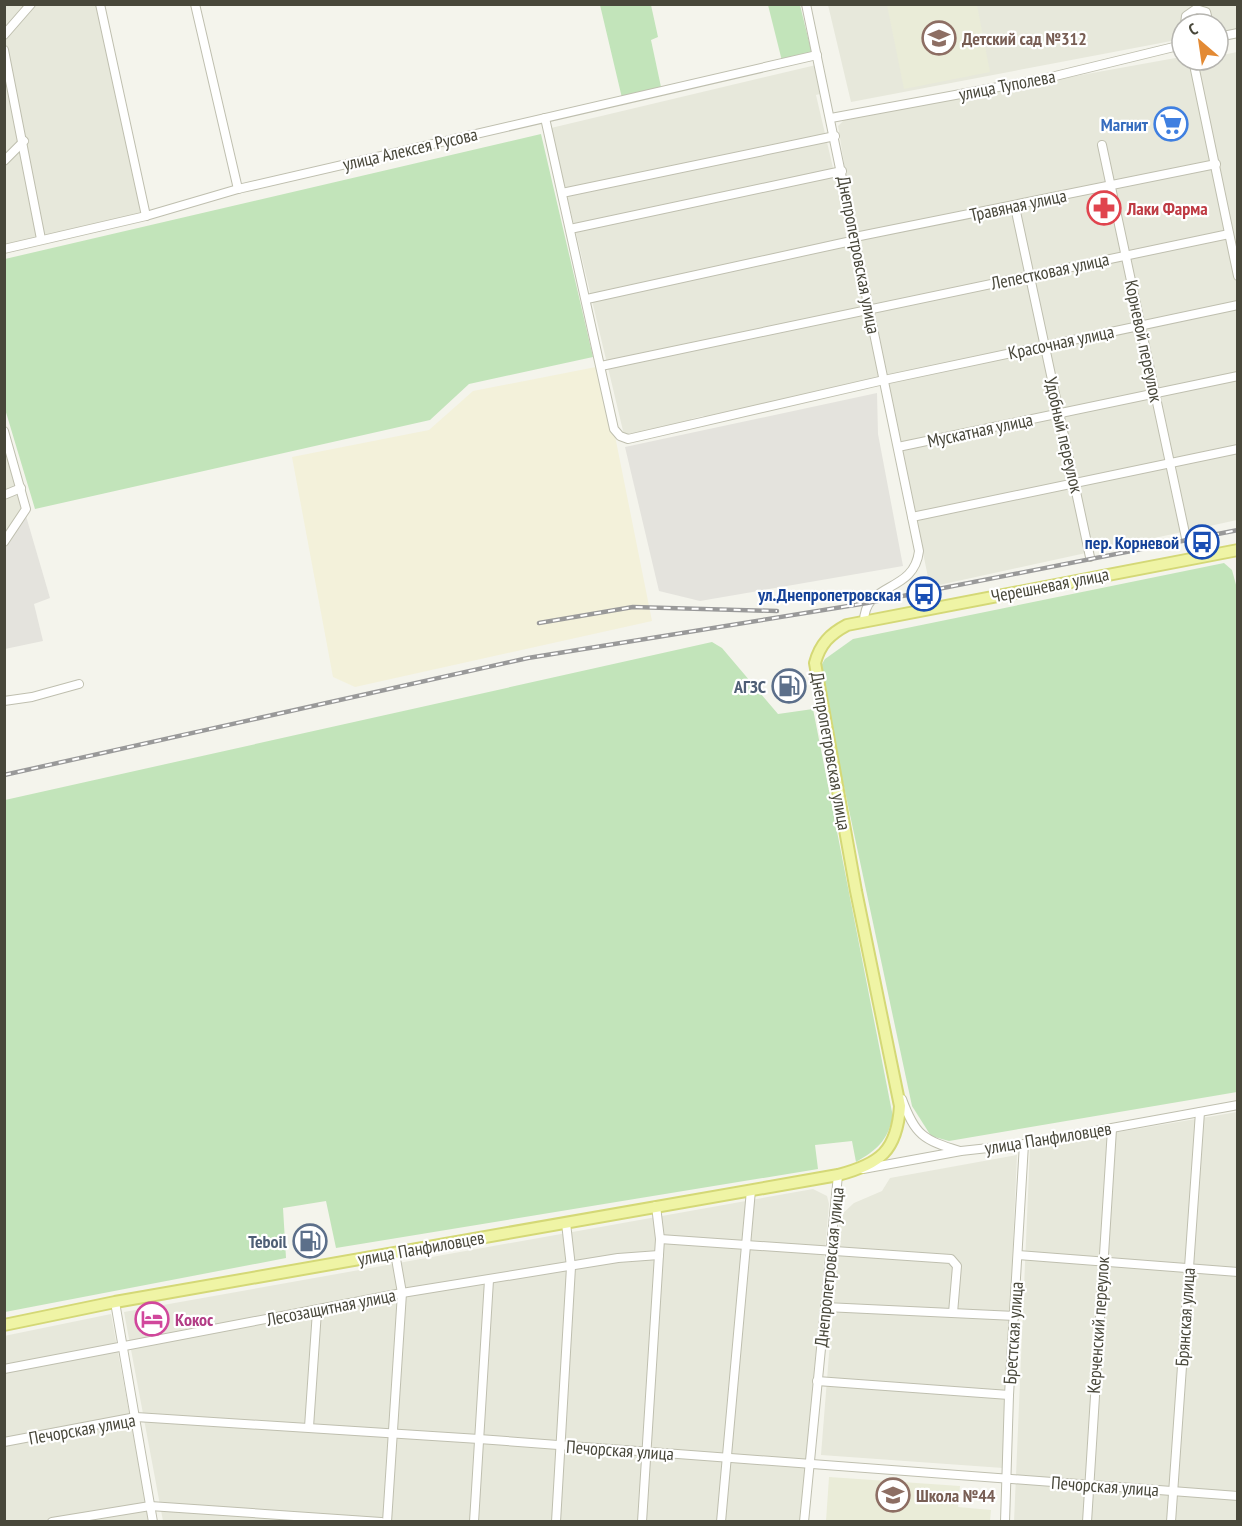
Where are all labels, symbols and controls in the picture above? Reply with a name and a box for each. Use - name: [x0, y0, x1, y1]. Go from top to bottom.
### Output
- north arrow: [1170, 12, 1230, 72]
- text: С: [1185, 18, 1201, 39]
- school or university icon: Детский сад №312: [921, 20, 957, 56]
- place label: Детский сад №312: [962, 27, 1087, 50]
- street label: улица Туполева: [957, 64, 1057, 106]
- supermarket icon: Магнит: [1153, 106, 1189, 142]
- place label: Магнит: [1101, 113, 1149, 136]
- street label: улица Алексея Русова: [340, 122, 480, 176]
- street label: Днепропетровская улица: [832, 174, 886, 336]
- street label: Травяная улица: [968, 184, 1068, 226]
- pharmacy icon: Лаки Фарма: [1086, 190, 1122, 226]
- place label: Лаки Фарма: [1126, 197, 1208, 220]
- street label: Лепестковая улица: [988, 247, 1111, 295]
- street label: Корневой переулок: [1120, 278, 1168, 404]
- street label: Красочная улица: [1006, 320, 1116, 364]
- street label: Удобный переулок: [1039, 375, 1089, 495]
- street label: Мускатная улица: [925, 408, 1035, 452]
- bus stop icon: пер. Корневой: [1184, 524, 1220, 560]
- place label: пер. Корневой: [1085, 531, 1179, 554]
- street label: Черешневая улица: [989, 562, 1111, 608]
- bus stop icon: ул.Днепропетровская: [906, 576, 942, 612]
- place label: ул.Днепропетровская: [757, 583, 901, 606]
- fuel station icon: АГЗС: [771, 668, 807, 704]
- street label: Днепропетровская улица: [806, 670, 856, 832]
- place label: АГЗС: [733, 675, 766, 698]
- street label: улица Панфиловцев: [983, 1117, 1113, 1159]
- street label: Днепропетровская улица: [809, 1186, 849, 1348]
- fuel station icon: Teboil: [292, 1223, 328, 1259]
- street label: улица Панфиловцев: [356, 1226, 486, 1270]
- place label: Teboil: [248, 1230, 288, 1253]
- street label: Керченский переулок: [1082, 1256, 1114, 1394]
- street label: Брянская улица: [1170, 1267, 1200, 1367]
- street label: Брестская улица: [998, 1281, 1028, 1385]
- street label: Лесозащитная улица: [264, 1283, 397, 1331]
- hotel icon: Кокос: [134, 1301, 170, 1337]
- place label: Кокос: [175, 1308, 214, 1331]
- street label: Печорская улица: [27, 1408, 137, 1450]
- street label: Печорская улица: [565, 1435, 675, 1465]
- street label: Печорская улица: [1050, 1471, 1160, 1501]
- school or university icon: Школа №44: [875, 1477, 911, 1513]
- place label: Школа №44: [916, 1484, 996, 1507]

